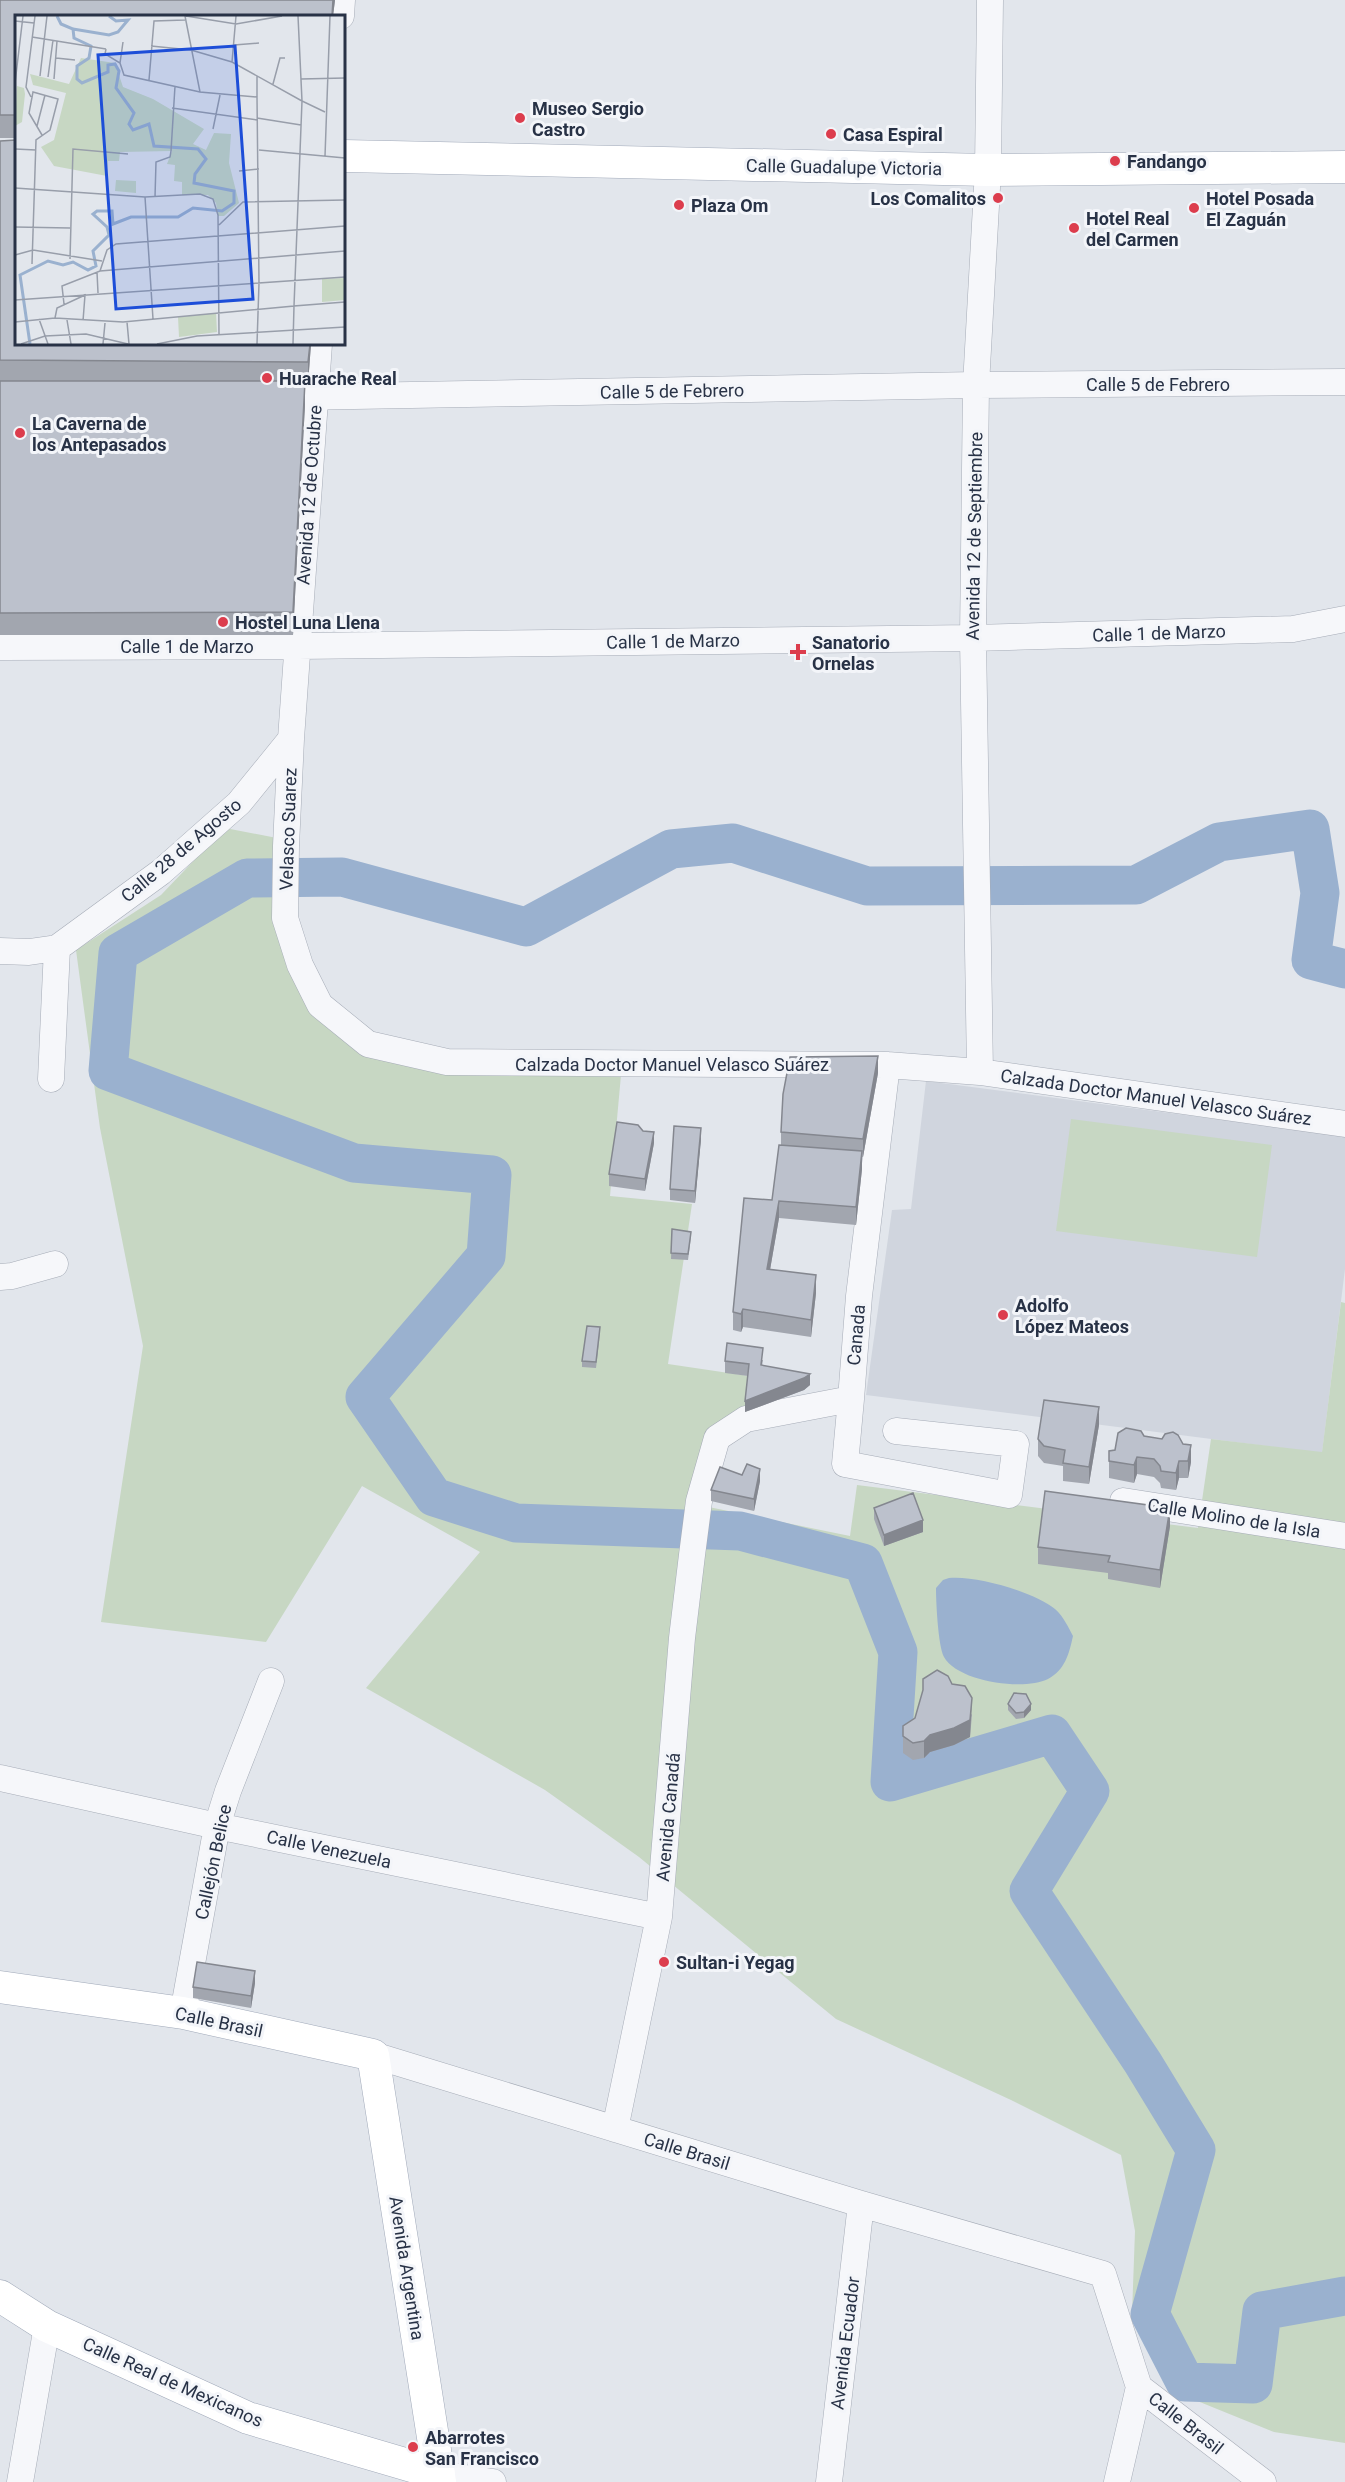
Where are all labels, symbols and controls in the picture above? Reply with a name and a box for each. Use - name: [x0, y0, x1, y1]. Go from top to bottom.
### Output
- inset map: [15, 15, 345, 345]
- place label: Museo Sergio Castro: [532, 98, 644, 140]
- marker: Museo Sergio Castro: [513, 111, 527, 125]
- place label: Casa Espiral: [843, 124, 943, 145]
- marker: Casa Espiral: [824, 127, 838, 141]
- place label: Fandango: [1127, 151, 1207, 172]
- marker: Fandango: [1108, 154, 1122, 168]
- street label: Calle Guadalupe Victoria: [746, 155, 942, 179]
- place label: Los Comalitos: [870, 188, 986, 209]
- place label: Hotel Posada El Zaguán: [1206, 188, 1315, 230]
- marker: Los Comalitos: [991, 191, 1005, 205]
- place label: Plaza Om: [691, 195, 768, 216]
- marker: Plaza Om: [672, 198, 686, 212]
- marker: Hotel Posada El Zaguán: [1187, 201, 1201, 215]
- place label: Hotel Real del Carmen: [1086, 208, 1179, 250]
- marker: Hotel Real del Carmen: [1067, 221, 1081, 235]
- place label: Huarache Real: [279, 368, 397, 389]
- marker: Huarache Real: [260, 371, 274, 385]
- street label: Calle 5 de Febrero: [1086, 374, 1230, 395]
- street label: Calle 5 de Febrero: [600, 379, 744, 403]
- street label: Avenida 12 de Octubre: [292, 404, 326, 586]
- place label: La Caverna de los Antepasados: [32, 413, 167, 455]
- marker: La Caverna de los Antepasados: [13, 426, 27, 440]
- street label: Avenida 12 de Septiembre: [962, 432, 986, 640]
- place label: Hostel Luna Llena: [235, 612, 380, 633]
- marker: Hostel Luna Llena: [216, 615, 230, 629]
- street label: Calle 1 de Marzo: [1092, 620, 1226, 646]
- street label: Calle 1 de Marzo: [606, 629, 740, 653]
- place label: Sanatorio Ornelas: [812, 632, 890, 674]
- street label: Calle 1 de Marzo: [120, 636, 254, 657]
- marker: Sanatorio Ornelas: [789, 643, 807, 661]
- street label: Velasco Suarez: [275, 767, 301, 891]
- street label: Calle 28 de Agosto: [117, 794, 245, 906]
- street label: Calzada Doctor Manuel Velasco Suárez: [515, 1054, 829, 1075]
- street label: Calzada Doctor Manuel Velasco Suárez: [999, 1065, 1313, 1129]
- place label: Adolfo López Mateos: [1015, 1295, 1129, 1337]
- street label: Canada: [843, 1304, 869, 1366]
- marker: Adolfo López Mateos: [996, 1308, 1010, 1322]
- street label: Calle Molino de la Isla: [1146, 1494, 1322, 1542]
- street label: Avenida Canadá: [652, 1752, 684, 1882]
- street label: Callejón Belice: [191, 1802, 235, 1922]
- street label: Calle Venezuela: [265, 1826, 393, 1872]
- place label: Sultan-i Yegag: [676, 1952, 795, 1973]
- marker: Sultan-i Yegag: [657, 1955, 671, 1969]
- street label: Calle Brasil: [173, 2002, 265, 2042]
- street label: Calle Brasil: [641, 2128, 733, 2174]
- street label: Avenida Argentina: [385, 2195, 429, 2341]
- street label: Avenida Ecuador: [826, 2275, 864, 2411]
- street label: Calle Real de Mexicanos: [80, 2333, 266, 2431]
- street label: Calle Brasil: [1144, 2387, 1228, 2459]
- place label: Abarrotes San Francisco: [425, 2427, 539, 2469]
- marker: Abarrotes San Francisco: [406, 2440, 420, 2454]

